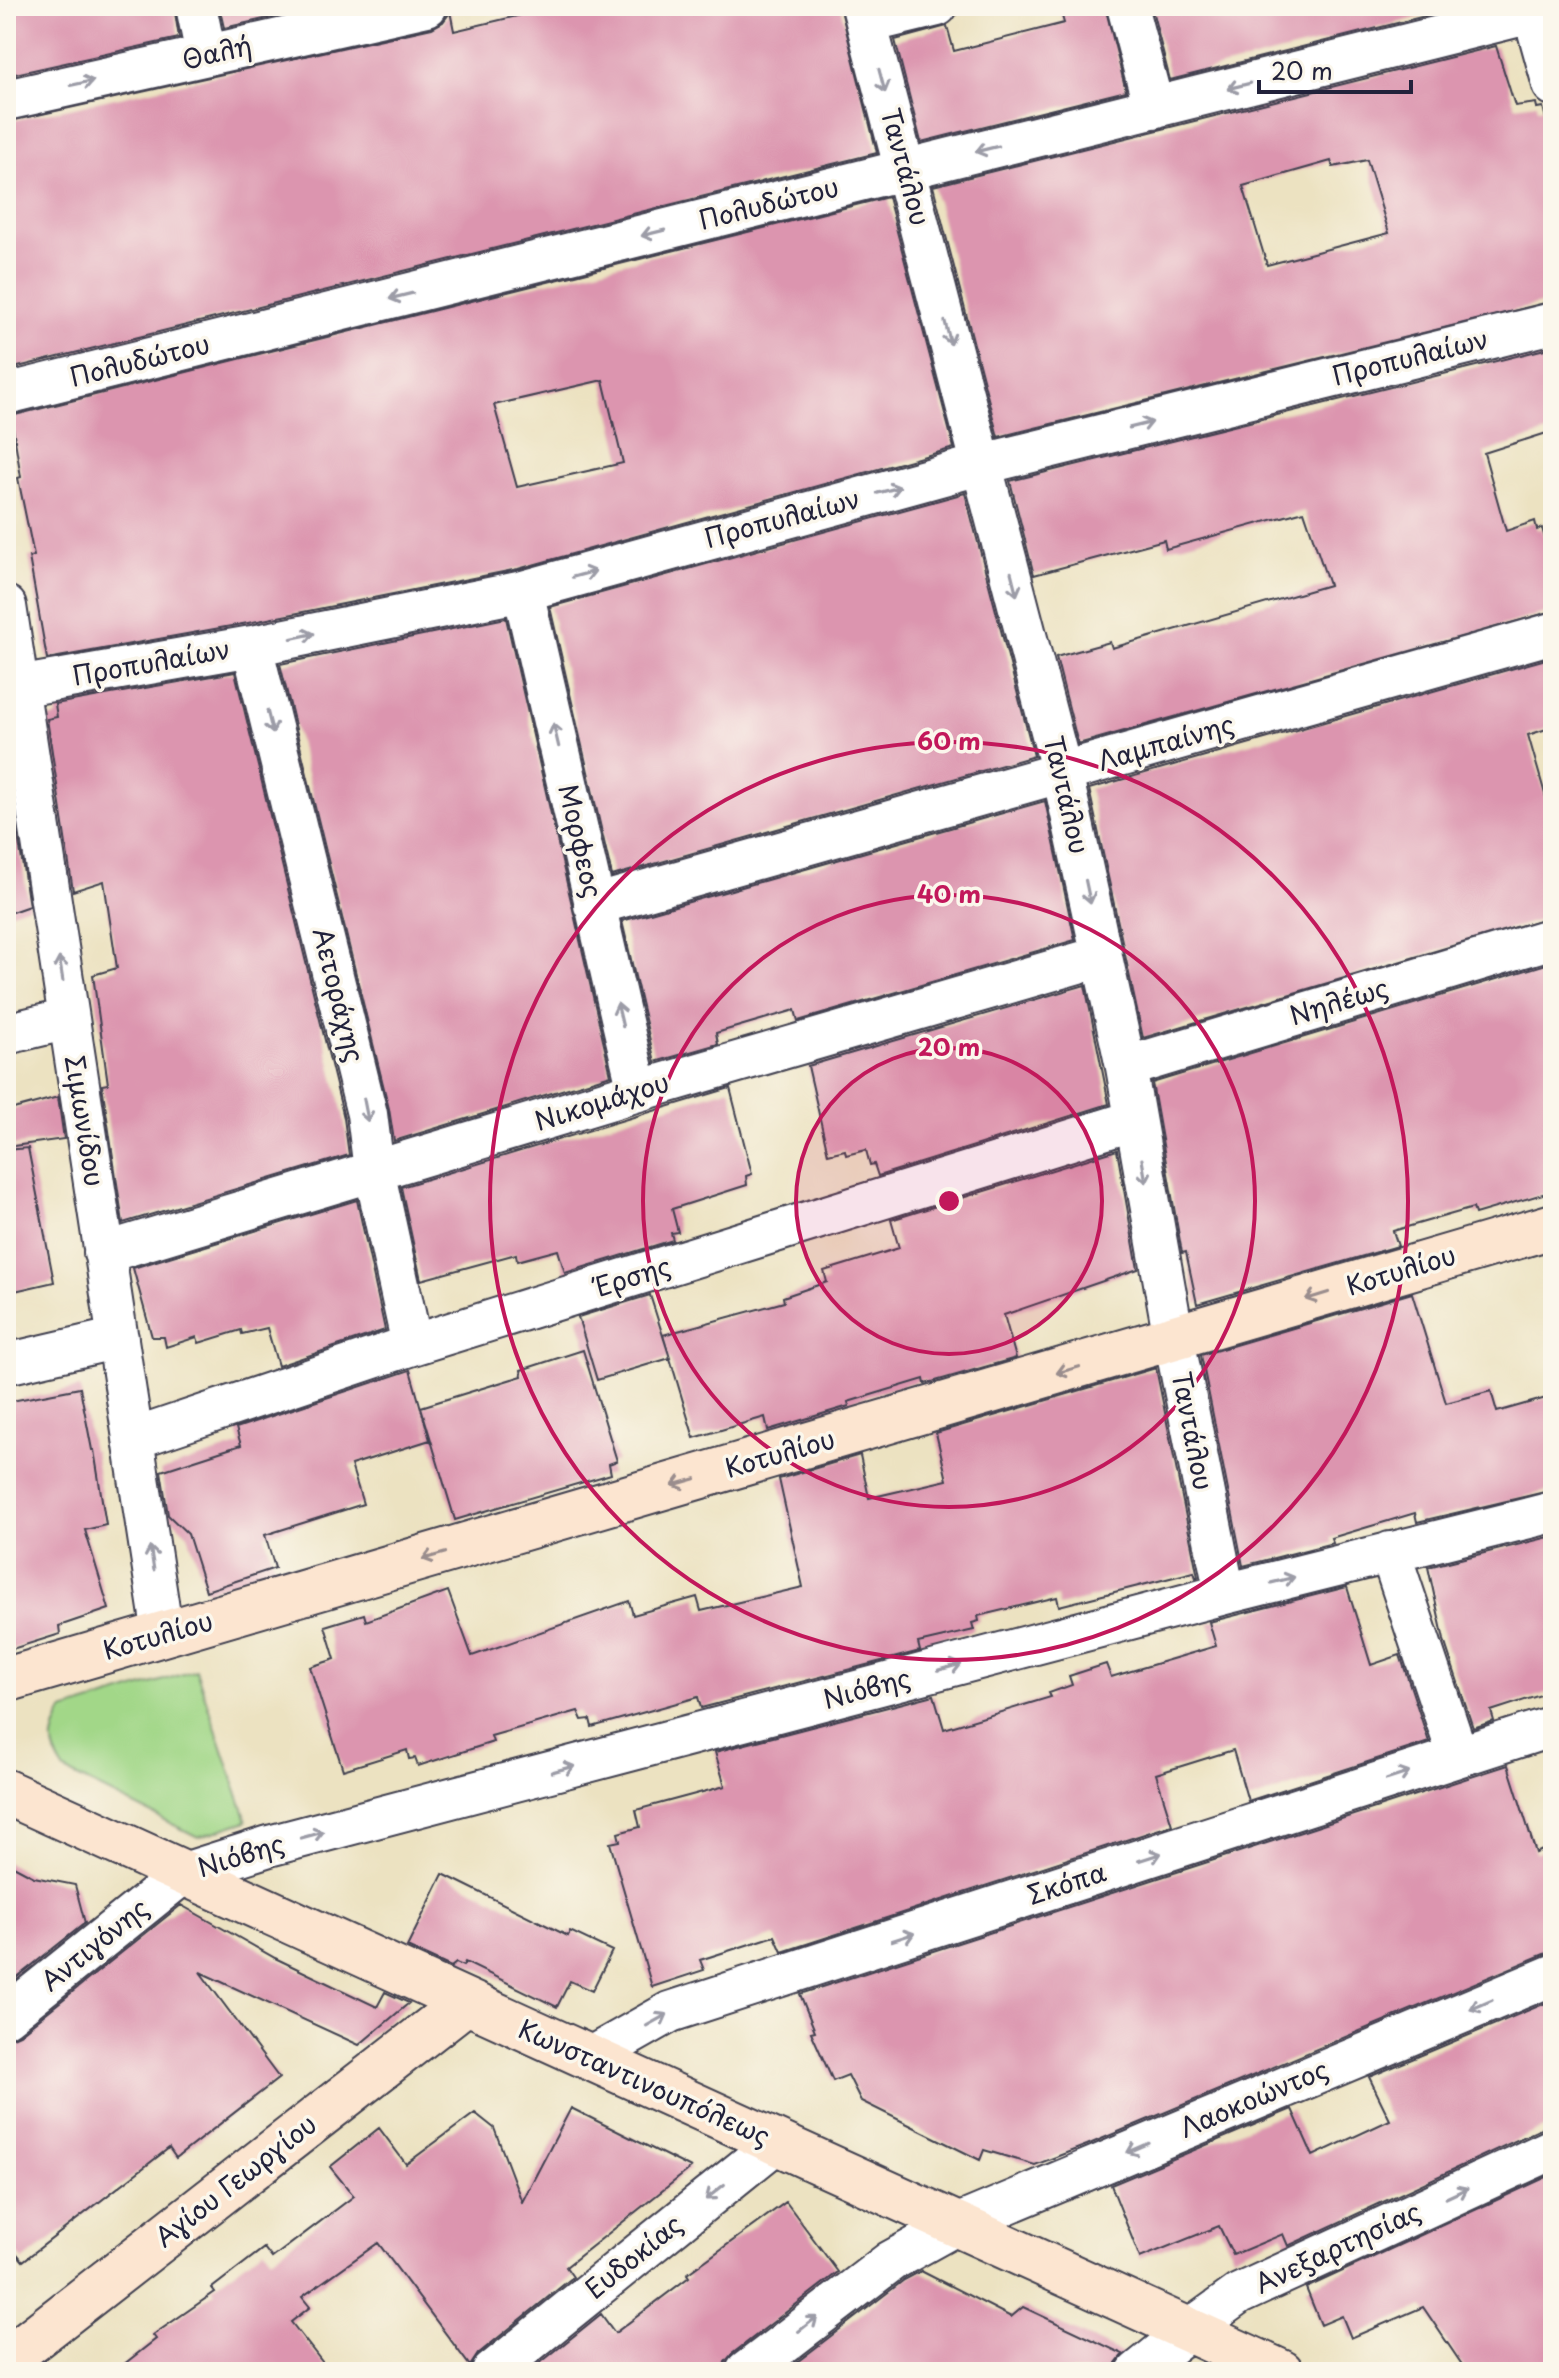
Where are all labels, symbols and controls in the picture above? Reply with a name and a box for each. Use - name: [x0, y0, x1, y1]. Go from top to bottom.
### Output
- street label: Θαλή: [178, 25, 255, 78]
- scale bar: [1259, 44, 1411, 94]
- text: 20 m: [1271, 52, 1333, 88]
- one-way arrow: [876, 68, 891, 94]
- one-way arrow: [69, 75, 94, 90]
- one-way arrow: [1227, 80, 1253, 95]
- street label: Ταντάλου: [872, 104, 941, 230]
- one-way arrow: [975, 143, 1001, 158]
- street label: Πολυδώτου: [695, 166, 843, 239]
- one-way arrow: [641, 226, 667, 241]
- one-way arrow: [389, 289, 414, 304]
- street label: Προπυλαίων: [1327, 318, 1492, 395]
- one-way arrow: [942, 319, 957, 345]
- street label: Πολυδώτου: [66, 323, 214, 396]
- one-way arrow: [1127, 417, 1153, 432]
- street label: Προπυλαίων: [699, 478, 864, 557]
- one-way arrow: [876, 482, 902, 497]
- one-way arrow: [571, 565, 597, 580]
- one-way arrow: [1007, 571, 1022, 597]
- one-way arrow: [290, 627, 315, 642]
- street label: Προπυλαίων: [69, 628, 233, 695]
- street label: Λαμπαίνης: [1093, 703, 1238, 780]
- one-way arrow: [264, 709, 279, 734]
- one-way arrow: [548, 722, 563, 748]
- text: 60 m: [917, 722, 981, 758]
- street label: Ταντάλου: [1035, 732, 1100, 858]
- street label: Μορφεος: [549, 780, 613, 901]
- text: 40 m: [917, 875, 981, 911]
- one-way arrow: [1081, 878, 1096, 904]
- street label: Αετοράχης: [304, 923, 375, 1066]
- one-way arrow: [53, 957, 68, 982]
- street label: Νηλέως: [1285, 967, 1393, 1034]
- one-way arrow: [612, 1003, 627, 1029]
- text: 20 m: [918, 1028, 980, 1064]
- street label: Σιμωνίδου: [56, 1052, 115, 1189]
- street label: Νικομάχου: [529, 1062, 674, 1140]
- one-way arrow: [359, 1097, 374, 1123]
- one-way arrow: [1138, 1158, 1153, 1184]
- centre of rings: [935, 1187, 963, 1215]
- street label: Κοτυλίου: [1341, 1234, 1460, 1305]
- street label: Έρσης: [587, 1246, 675, 1306]
- one-way arrow: [1305, 1289, 1331, 1304]
- one-way arrow: [1055, 1363, 1081, 1378]
- street label: Ταντάλου: [1163, 1368, 1224, 1493]
- street label: Κοτυλίου: [720, 1418, 839, 1487]
- one-way arrow: [672, 1476, 697, 1490]
- one-way arrow: [143, 1546, 158, 1571]
- one-way arrow: [422, 1549, 448, 1564]
- one-way arrow: [1269, 1571, 1295, 1586]
- street label: Κοτυλίου: [98, 1600, 217, 1669]
- street label: Νιόβης: [819, 1657, 915, 1718]
- one-way arrow: [937, 1658, 963, 1673]
- one-way arrow: [550, 1760, 576, 1775]
- one-way arrow: [1385, 1768, 1410, 1783]
- street label: Νιόβης: [192, 1823, 289, 1886]
- one-way arrow: [298, 1826, 324, 1841]
- one-way arrow: [1138, 1848, 1163, 1863]
- street label: Σκόπα: [1022, 1851, 1111, 1914]
- street label: Αντιγόνης: [32, 1888, 156, 2000]
- one-way arrow: [890, 1928, 915, 1943]
- one-way arrow: [1469, 1998, 1494, 2013]
- street label: Κωνσταντινουπόλεως: [513, 2009, 777, 2155]
- one-way arrow: [645, 2012, 668, 2028]
- street label: Λαοκοώντος: [1173, 2049, 1334, 2146]
- street label: Αγίου Γεωργίου: [146, 2104, 324, 2256]
- one-way arrow: [1126, 2142, 1151, 2156]
- one-way arrow: [705, 2183, 726, 2200]
- one-way arrow: [1445, 2185, 1469, 2200]
- street label: Ανεξαρτησίας: [1248, 2191, 1427, 2302]
- street label: Ευδοκίας: [576, 2204, 690, 2307]
- one-way arrow: [797, 2316, 818, 2333]

